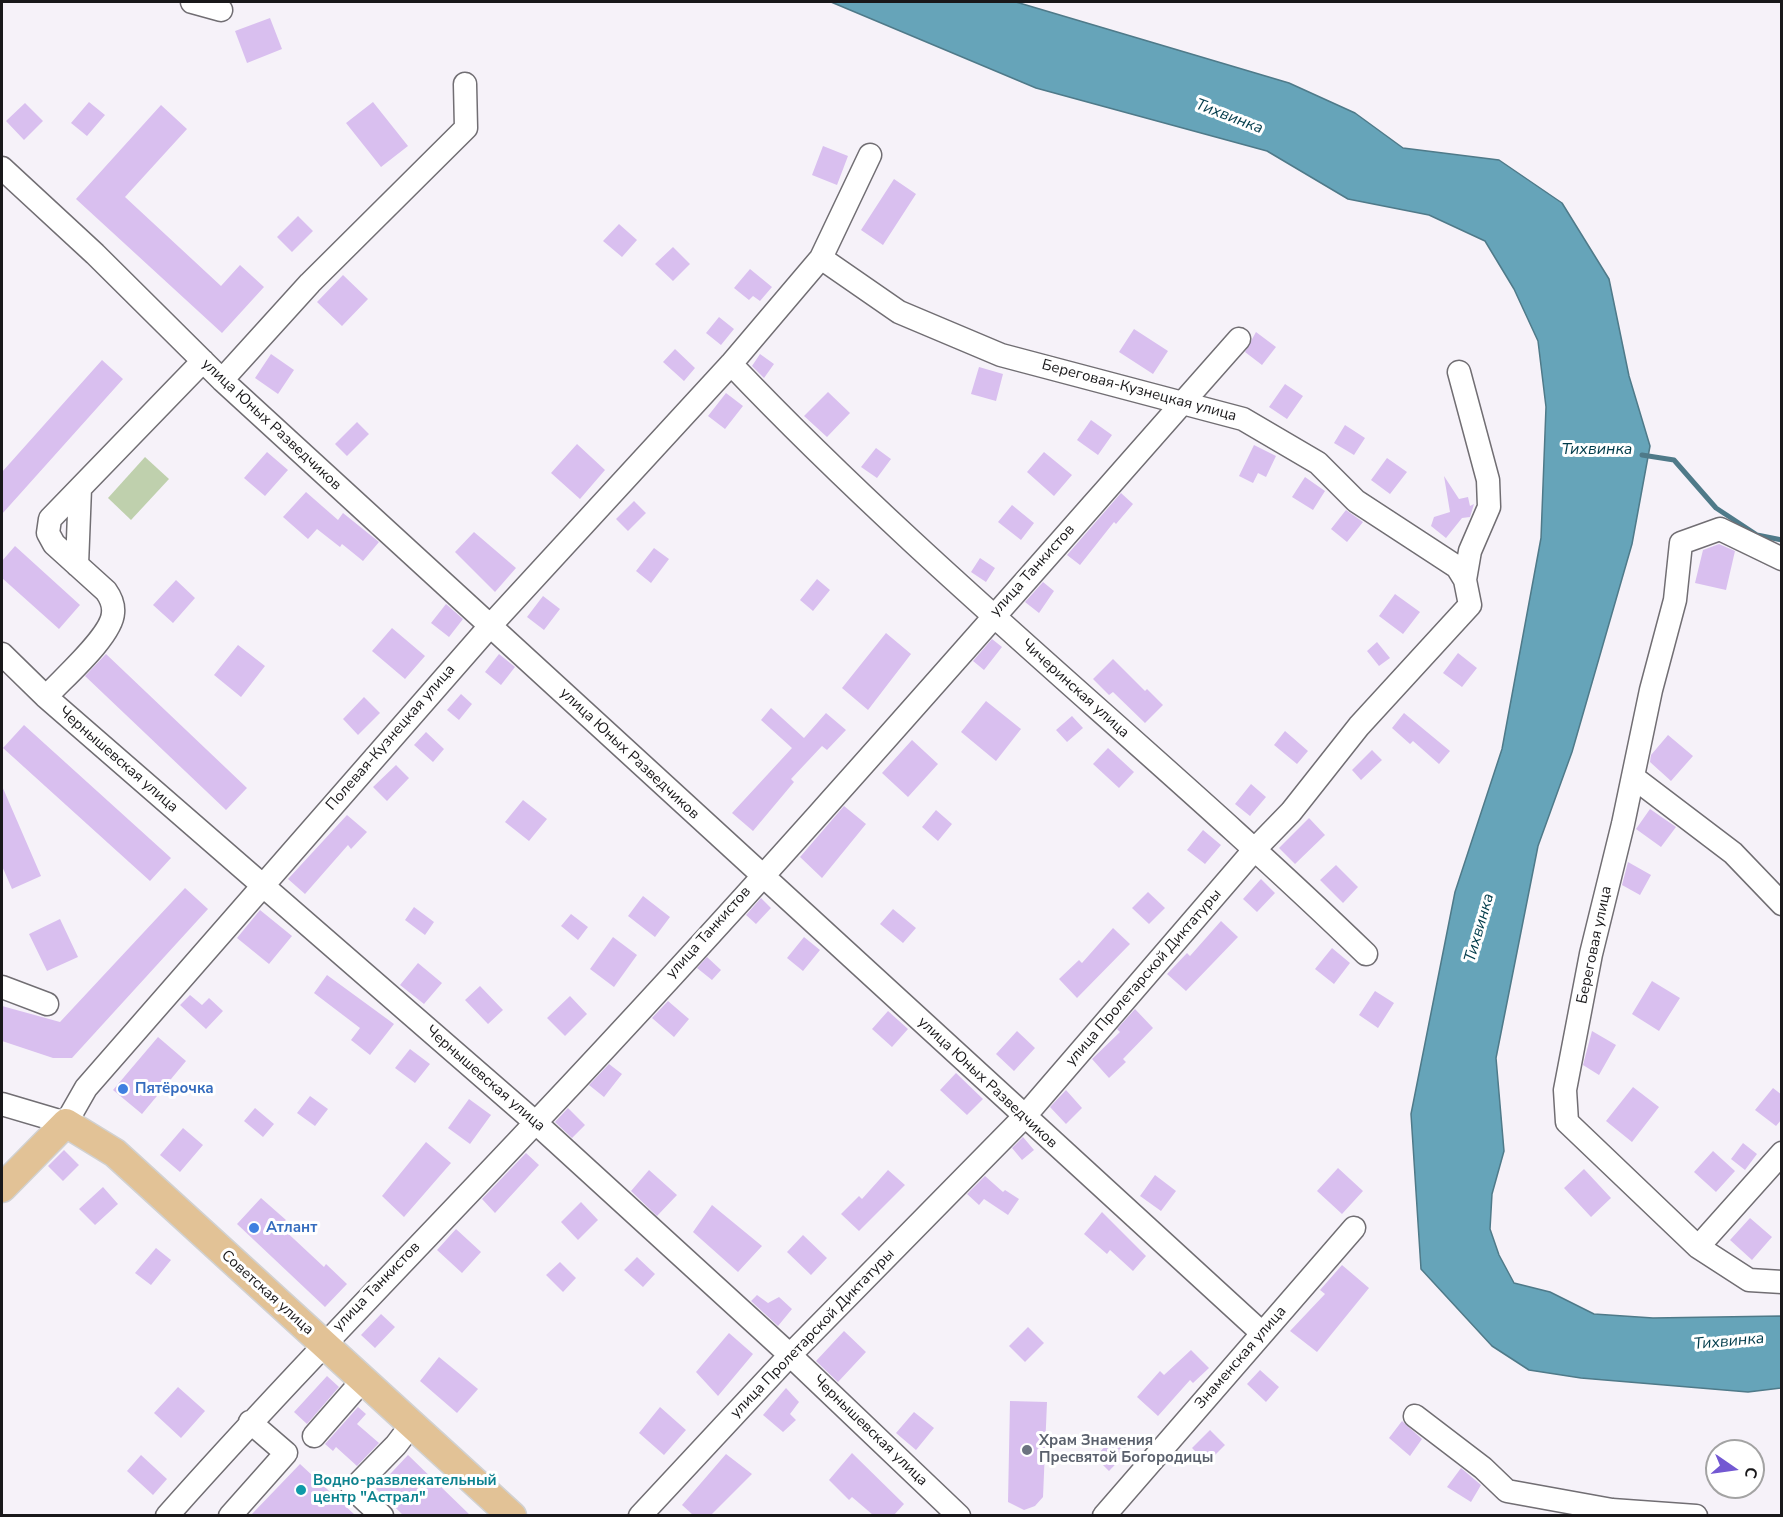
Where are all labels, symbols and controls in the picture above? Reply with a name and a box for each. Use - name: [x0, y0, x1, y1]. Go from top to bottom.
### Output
- water label: Тихвинка: [1192, 95, 1266, 139]
- street label: улица Юных Разведчиков: [197, 356, 345, 494]
- street label: Береговая-Кузнецкая улица: [1040, 356, 1238, 426]
- water label: Тихвинка: [1562, 440, 1632, 460]
- street label: улица Танкистов: [987, 521, 1079, 621]
- street label: Чичеринская улица: [1017, 636, 1133, 742]
- street label: Полевая-Кузнецкая улица: [323, 661, 459, 815]
- street label: улица Юных Разведчиков: [555, 685, 703, 823]
- street label: Чернышевская улица: [55, 703, 181, 817]
- street label: улица Танкистов: [663, 883, 755, 983]
- street label: Береговая улица: [1574, 884, 1616, 1006]
- street label: улица Пролетарской Диктатуры: [1062, 886, 1226, 1070]
- water label: Тихвинка: [1461, 891, 1499, 965]
- street label: улица Юных Разведчиков: [913, 1014, 1061, 1152]
- street label: Чернышевская улица: [422, 1022, 548, 1136]
- place label: Пятёрочка: [135, 1080, 214, 1098]
- marker: Пятёрочка: [116, 1082, 130, 1096]
- place label: Атлант: [266, 1219, 317, 1237]
- marker: Атлант: [247, 1221, 261, 1235]
- street label: улица Танкистов: [330, 1238, 424, 1336]
- street label: улица Пролетарской Диктатуры: [727, 1246, 899, 1422]
- street label: Советская улица: [217, 1247, 317, 1339]
- street label: Знаменская улица: [1192, 1303, 1290, 1413]
- water label: Тихвинка: [1693, 1329, 1765, 1355]
- street label: Чернышевская улица: [809, 1372, 931, 1490]
- place label: Храм Знамения Пресвятой Богородицы: [1039, 1432, 1213, 1467]
- north arrow: [1705, 1439, 1765, 1499]
- marker: Храм Знамения Пресвятой Богородицы: [1020, 1443, 1034, 1457]
- text: С: [1739, 1465, 1763, 1480]
- place label: Водно-развлекательный центр "Астрал": [313, 1472, 497, 1507]
- marker: Водно-развлекательный центр "Астрал": [294, 1483, 308, 1497]

